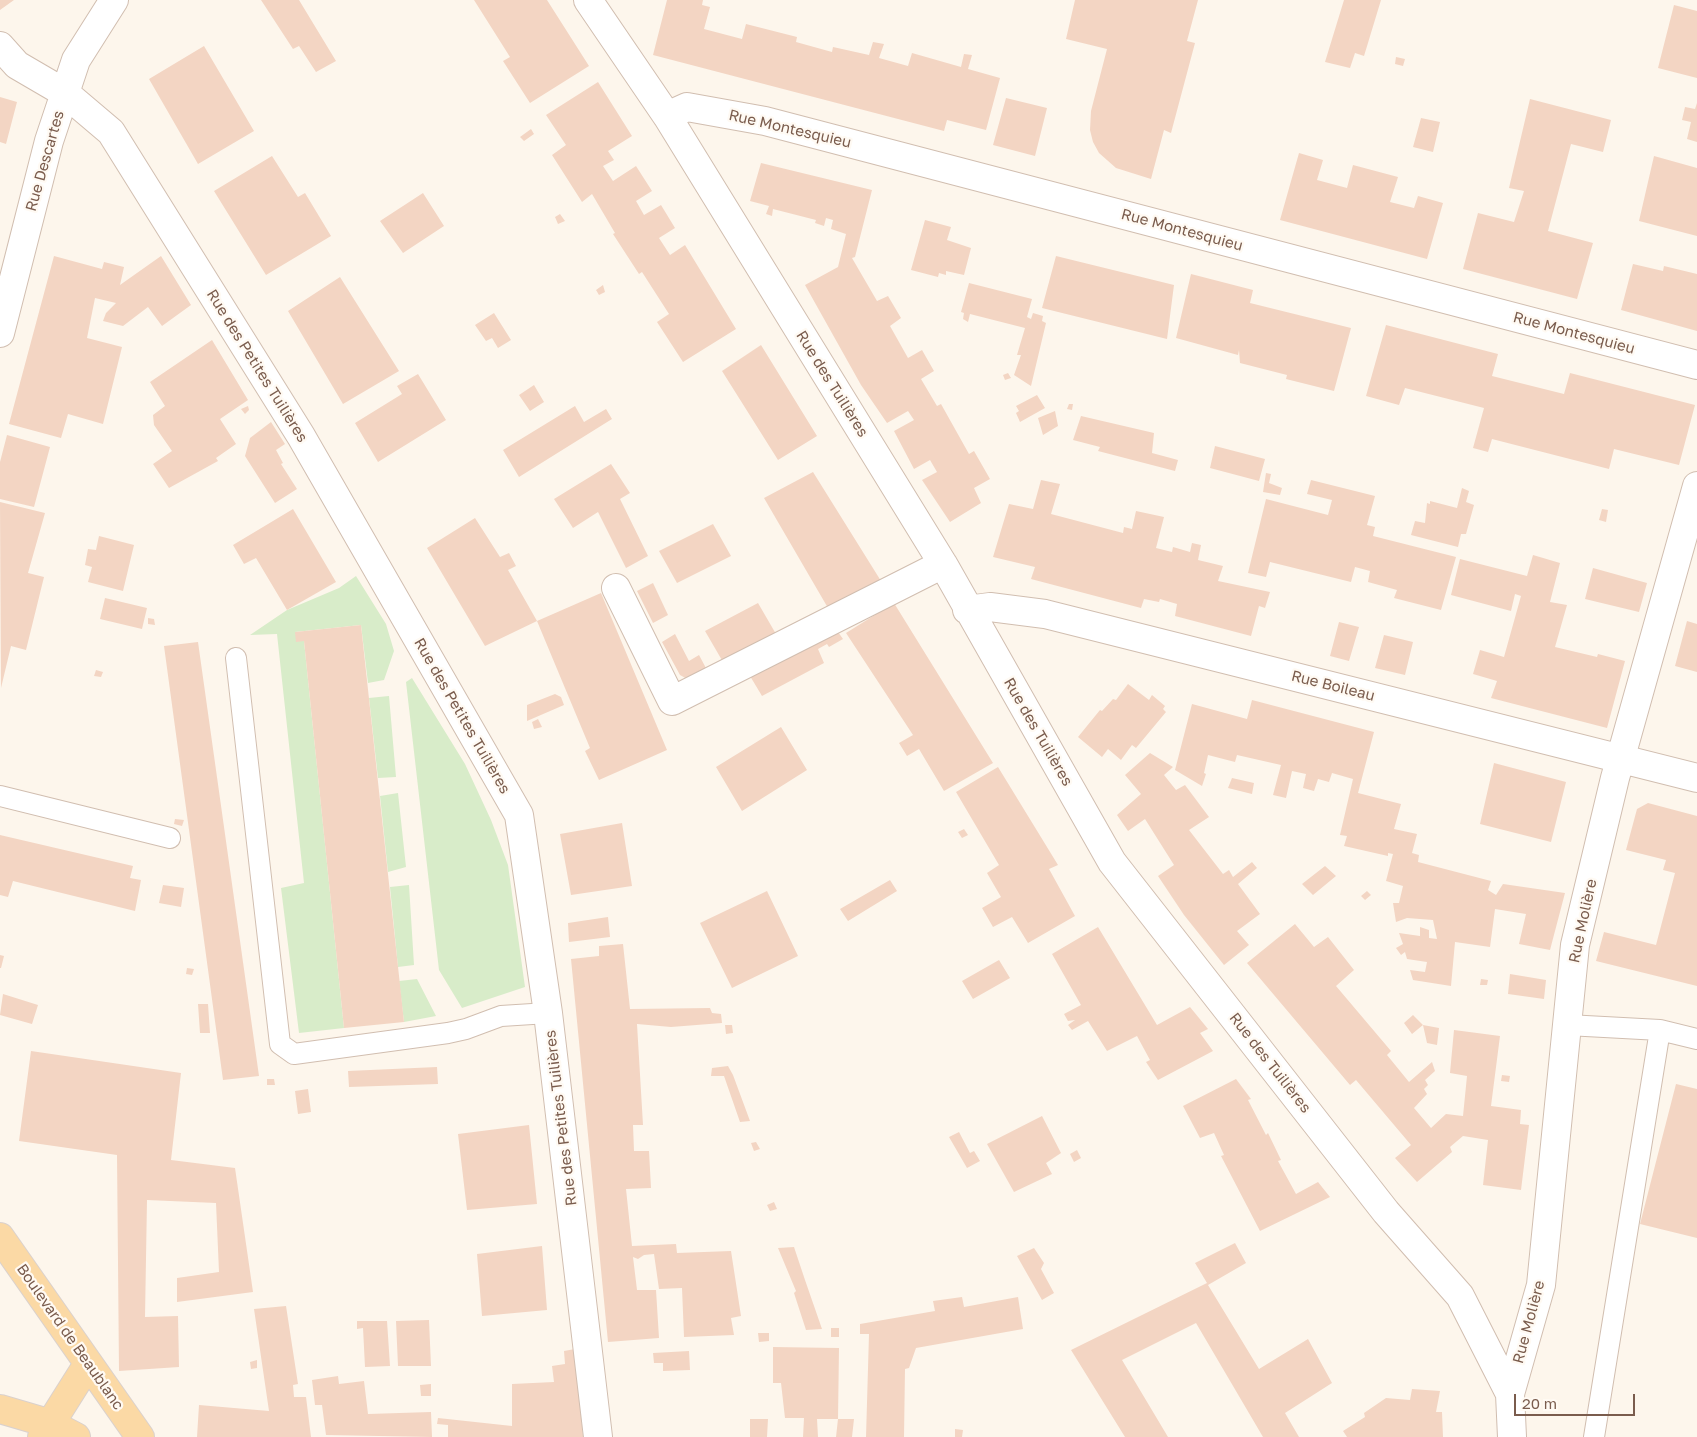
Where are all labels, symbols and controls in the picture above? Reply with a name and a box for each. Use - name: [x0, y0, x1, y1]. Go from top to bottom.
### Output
- street label: Rue Montesquieu: [727, 106, 853, 152]
- street label: Rue Descartes: [22, 109, 68, 213]
- street label: Rue Montesquieu: [1119, 205, 1245, 255]
- street label: Rue des Petites Tuilières: [203, 286, 311, 446]
- street label: Rue Montesquieu: [1511, 308, 1637, 358]
- street label: Rue des Tuilières: [792, 328, 872, 440]
- street label: Rue des Petites Tuilières: [410, 635, 514, 797]
- street label: Rue Boileau: [1289, 667, 1377, 705]
- street label: Rue des Tuilières: [1000, 675, 1076, 789]
- street label: Rue Molière: [1565, 877, 1601, 965]
- street label: Rue des Tuilières: [1225, 1009, 1315, 1117]
- street label: Rue des Petites Tuilières: [541, 1029, 581, 1207]
- street label: Boulevard de Beaublanc: [13, 1261, 127, 1413]
- street label: Rue Molière: [1509, 1279, 1549, 1365]
- scale bar: [1517, 1384, 1638, 1416]
- text: 20 m: [1522, 1394, 1557, 1412]

